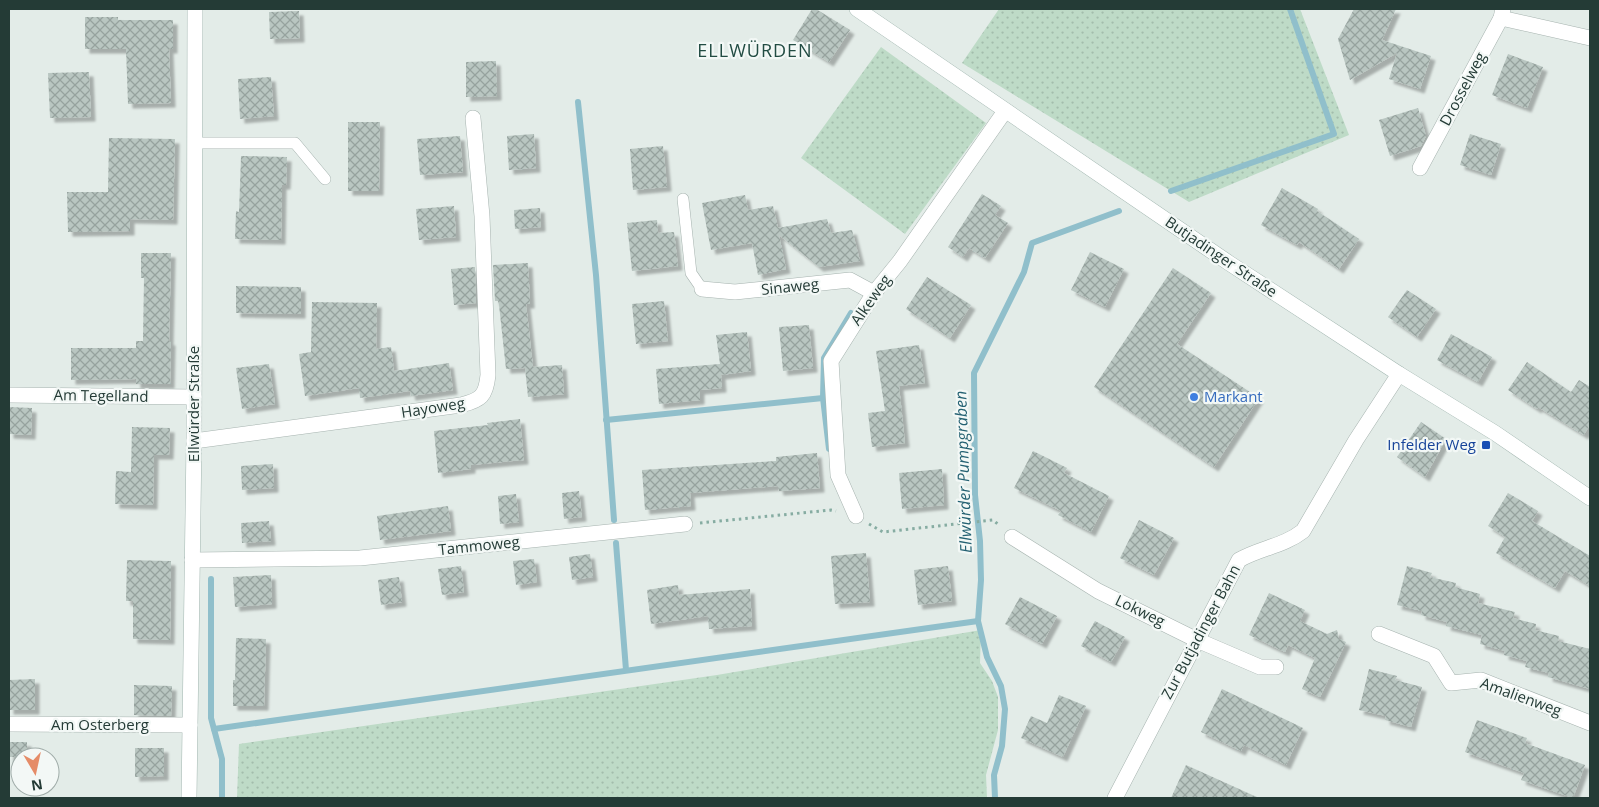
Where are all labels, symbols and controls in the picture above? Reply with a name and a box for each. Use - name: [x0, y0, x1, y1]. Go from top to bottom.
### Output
- district label: ELLWÜRDEN: [697, 38, 813, 62]
- street label: Drosselweg: [1434, 48, 1490, 129]
- street label: Butjadinger Straße: [1162, 211, 1281, 301]
- street label: Alkeweg: [845, 270, 895, 329]
- street label: Sinaweg: [760, 273, 820, 299]
- street label: Ellwürder Straße: [183, 346, 203, 462]
- street label: Am Tegelland: [53, 384, 149, 406]
- place label: Markant: [1204, 386, 1263, 406]
- water label: Ellwürder Pumpgraben: [949, 390, 977, 554]
- marker: Markant: [1188, 391, 1200, 403]
- street label: Hayoweg: [400, 392, 466, 422]
- place label: Infelder Weg: [1387, 434, 1476, 454]
- marker: Infelder Weg: [1480, 439, 1492, 451]
- street label: Tammoweg: [437, 531, 521, 559]
- street label: Zur Butjadinger Bahn: [1156, 561, 1244, 702]
- street label: Lokweg: [1112, 590, 1169, 631]
- street label: Amalienweg: [1478, 672, 1565, 720]
- street label: Am Osterberg: [51, 714, 149, 734]
- north arrow: [10, 747, 60, 797]
- text: N: [30, 775, 44, 796]

